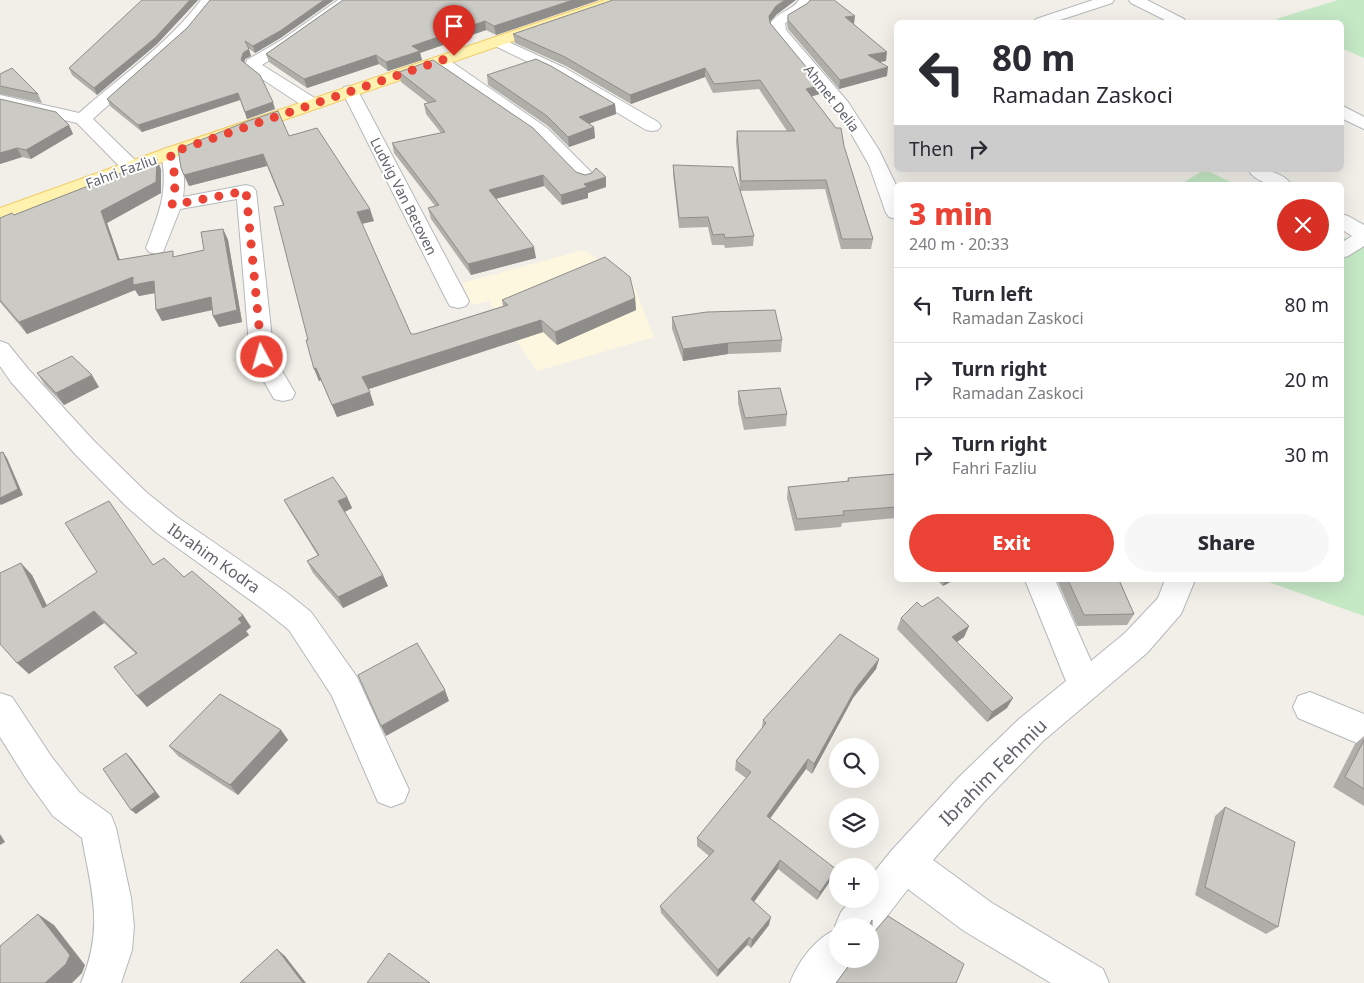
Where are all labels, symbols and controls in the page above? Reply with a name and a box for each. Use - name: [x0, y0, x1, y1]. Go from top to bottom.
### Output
- pin: [433, 5, 475, 56]
- icon: arrive: [440, 12, 468, 40]
- text: 80 m: [992, 34, 1075, 81]
- icon: left: [909, 40, 974, 105]
- street label: Ahmet Delia: [800, 60, 864, 136]
- text: Ramadan Zaskoci: [992, 79, 1173, 109]
- street label: Ludvig Van Betoven: [366, 134, 442, 258]
- icon: right: [964, 135, 992, 163]
- text: Then: [909, 136, 954, 162]
- street label: Fahri Fazliu: [83, 149, 159, 193]
- text: 3 min: [909, 193, 993, 234]
- button: close: [1277, 199, 1329, 251]
- text: 240 m · 20:33: [909, 233, 1009, 255]
- text: Turn left: [952, 281, 1033, 307]
- icon: left: [909, 291, 937, 319]
- text: 80 m: [1285, 292, 1329, 318]
- text: Ramadan Zaskoci: [952, 307, 1084, 329]
- position arrow: [235, 330, 287, 382]
- text: Turn right: [952, 356, 1047, 382]
- icon: right: [909, 366, 937, 394]
- text: 20 m: [1285, 367, 1329, 393]
- text: Ramadan Zaskoci: [952, 382, 1084, 404]
- text: Turn right: [952, 431, 1047, 457]
- icon: right: [909, 441, 937, 469]
- text: 30 m: [1285, 442, 1329, 468]
- text: Fahri Fazliu: [952, 457, 1037, 479]
- button: Exit: [909, 514, 1114, 572]
- button: Share: [1124, 514, 1329, 572]
- street label: Ibrahim Kodra: [163, 518, 265, 598]
- street label: Ibrahim Fehmiu: [933, 712, 1053, 832]
- map controls: [829, 738, 879, 968]
- button: search: [829, 738, 879, 788]
- button: layers: [829, 798, 879, 848]
- button: +: [829, 858, 879, 908]
- button: −: [829, 918, 879, 968]

